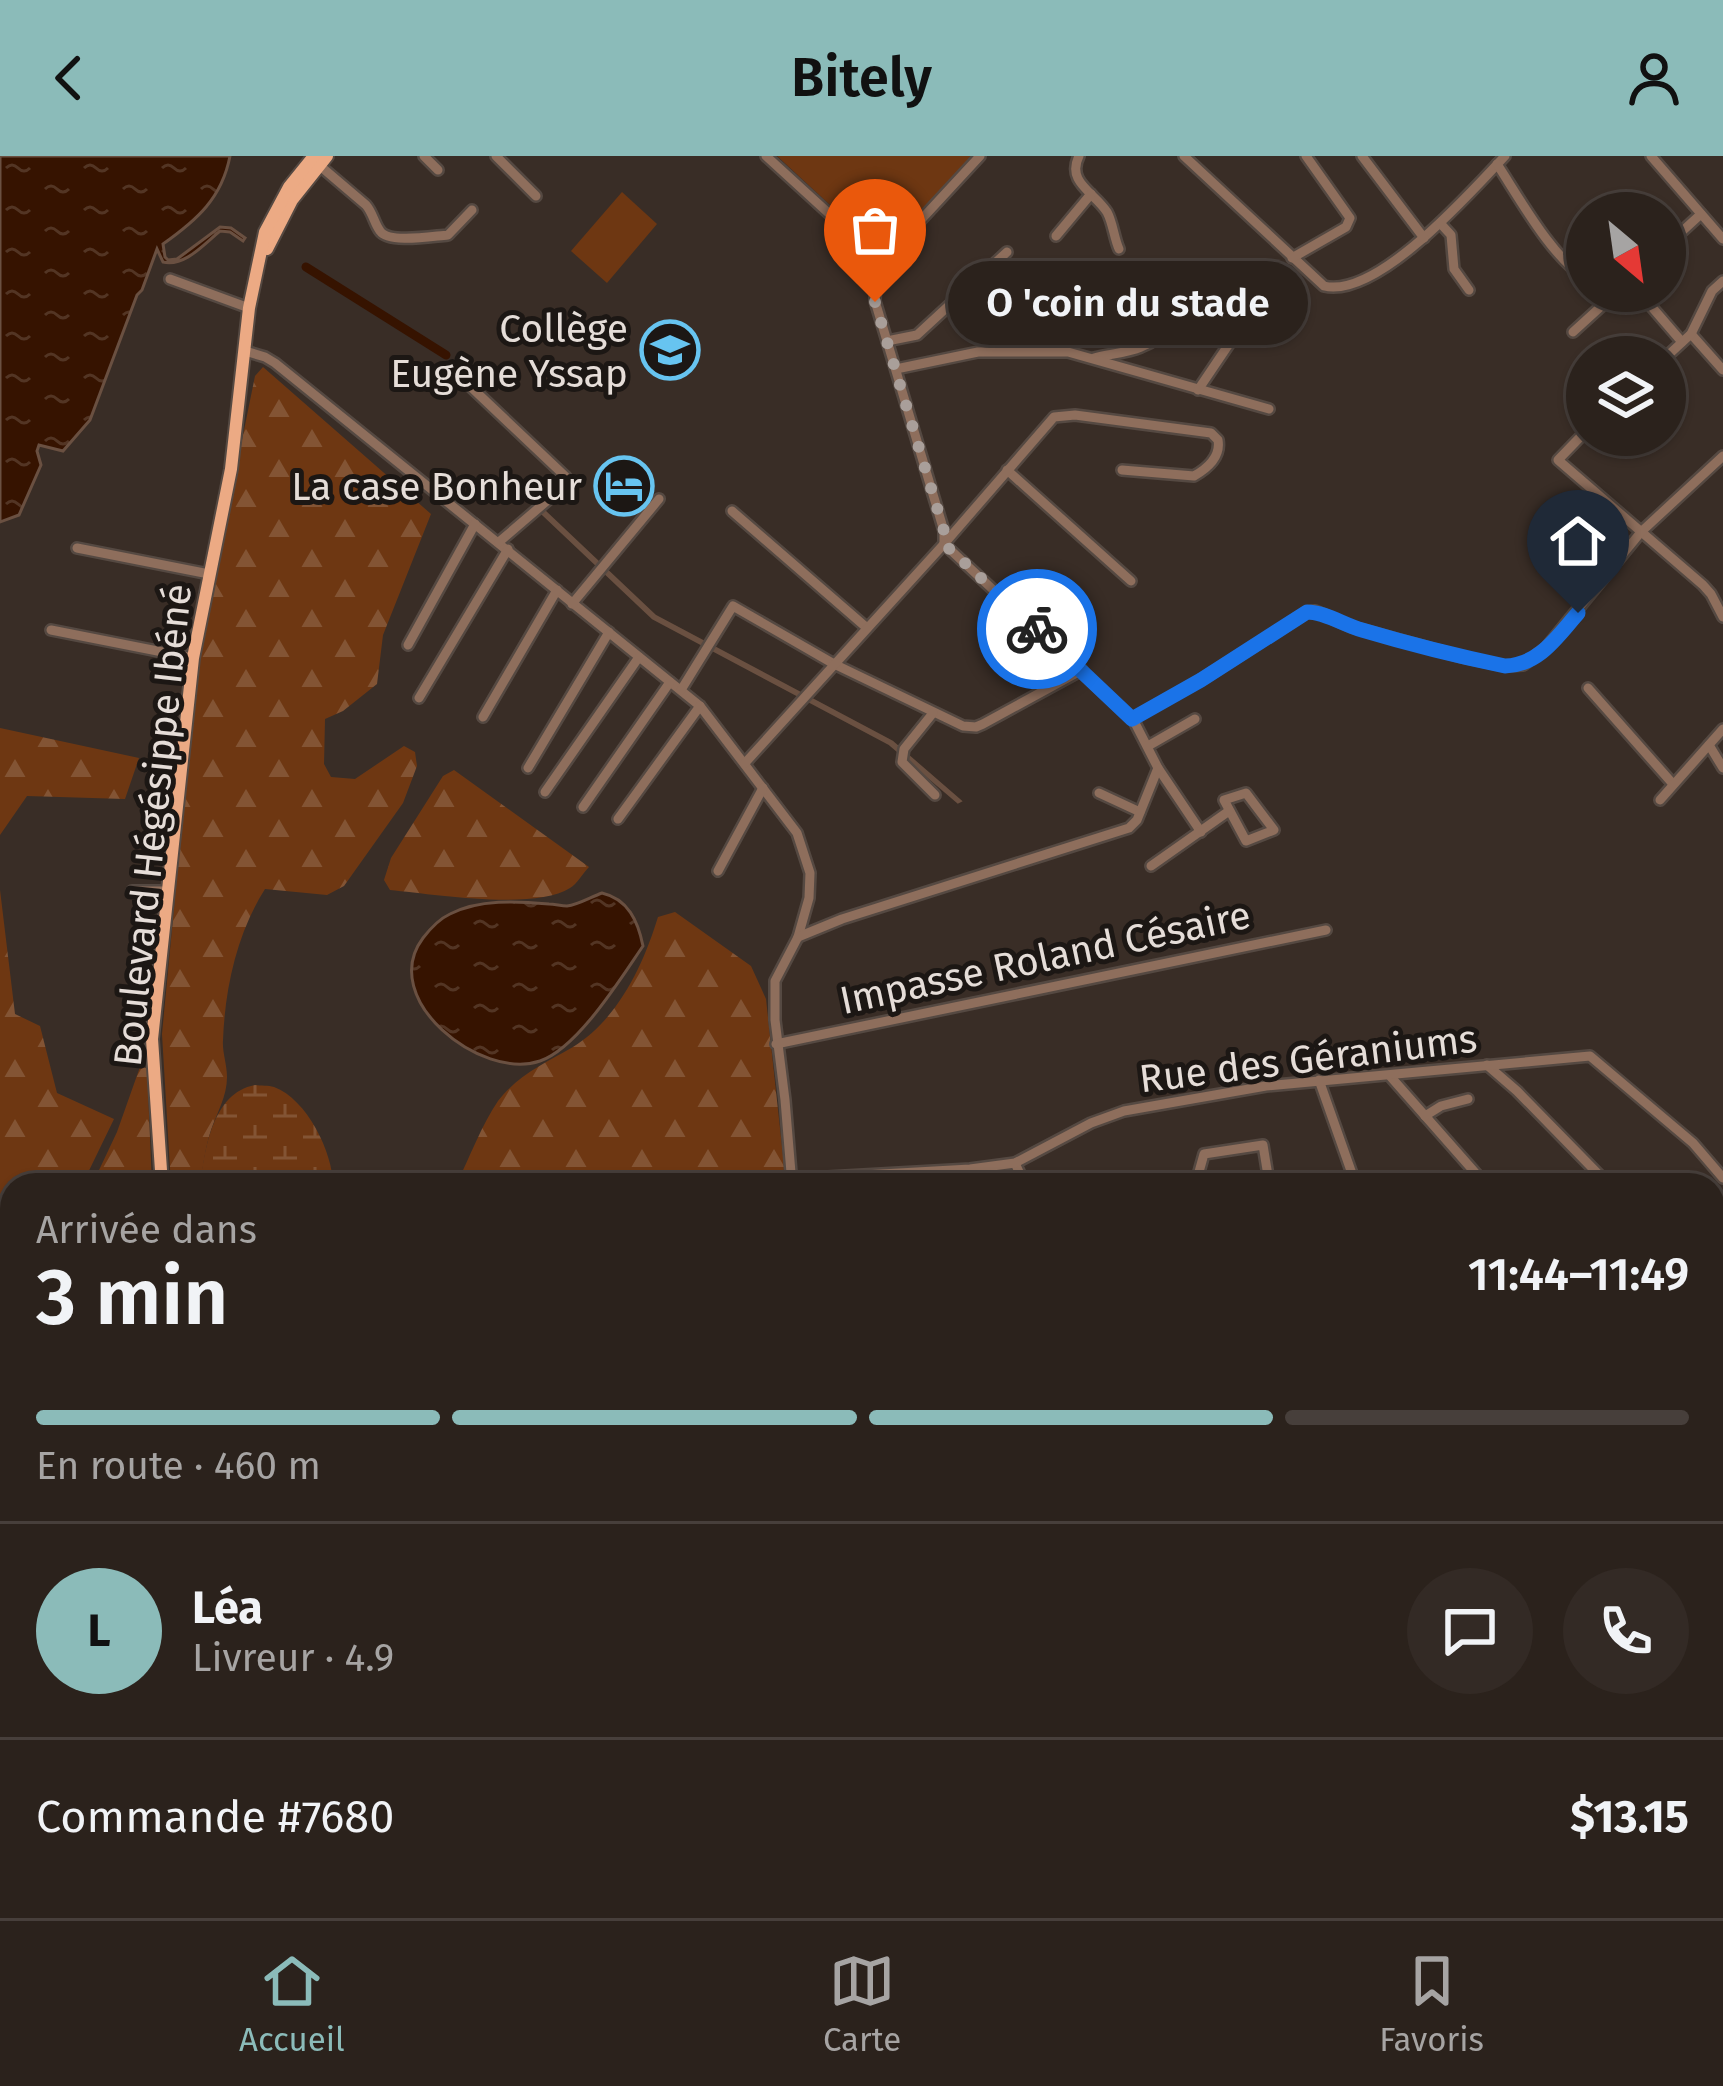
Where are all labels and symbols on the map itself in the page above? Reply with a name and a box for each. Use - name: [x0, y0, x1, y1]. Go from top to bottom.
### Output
- pin: [824, 179, 926, 302]
- north arrow: [1566, 192, 1686, 312]
- callout: O 'coin du stade: [947, 260, 1307, 344]
- place label: Collège Eugène Yssap: [390, 306, 628, 397]
- school or university icon: Collège Eugène Yssap: [639, 319, 701, 381]
- hotel icon: La case Bonheur: [593, 455, 655, 517]
- place label: La case Bonheur: [291, 464, 582, 510]
- pin: [1527, 490, 1629, 613]
- courier: [977, 569, 1097, 689]
- street label: Boulevard Hégésippe Ibéné: [105, 582, 201, 1069]
- street label: Impasse Roland Césaire: [836, 892, 1255, 1024]
- street label: Rue des Géraniums: [1137, 1015, 1480, 1103]

